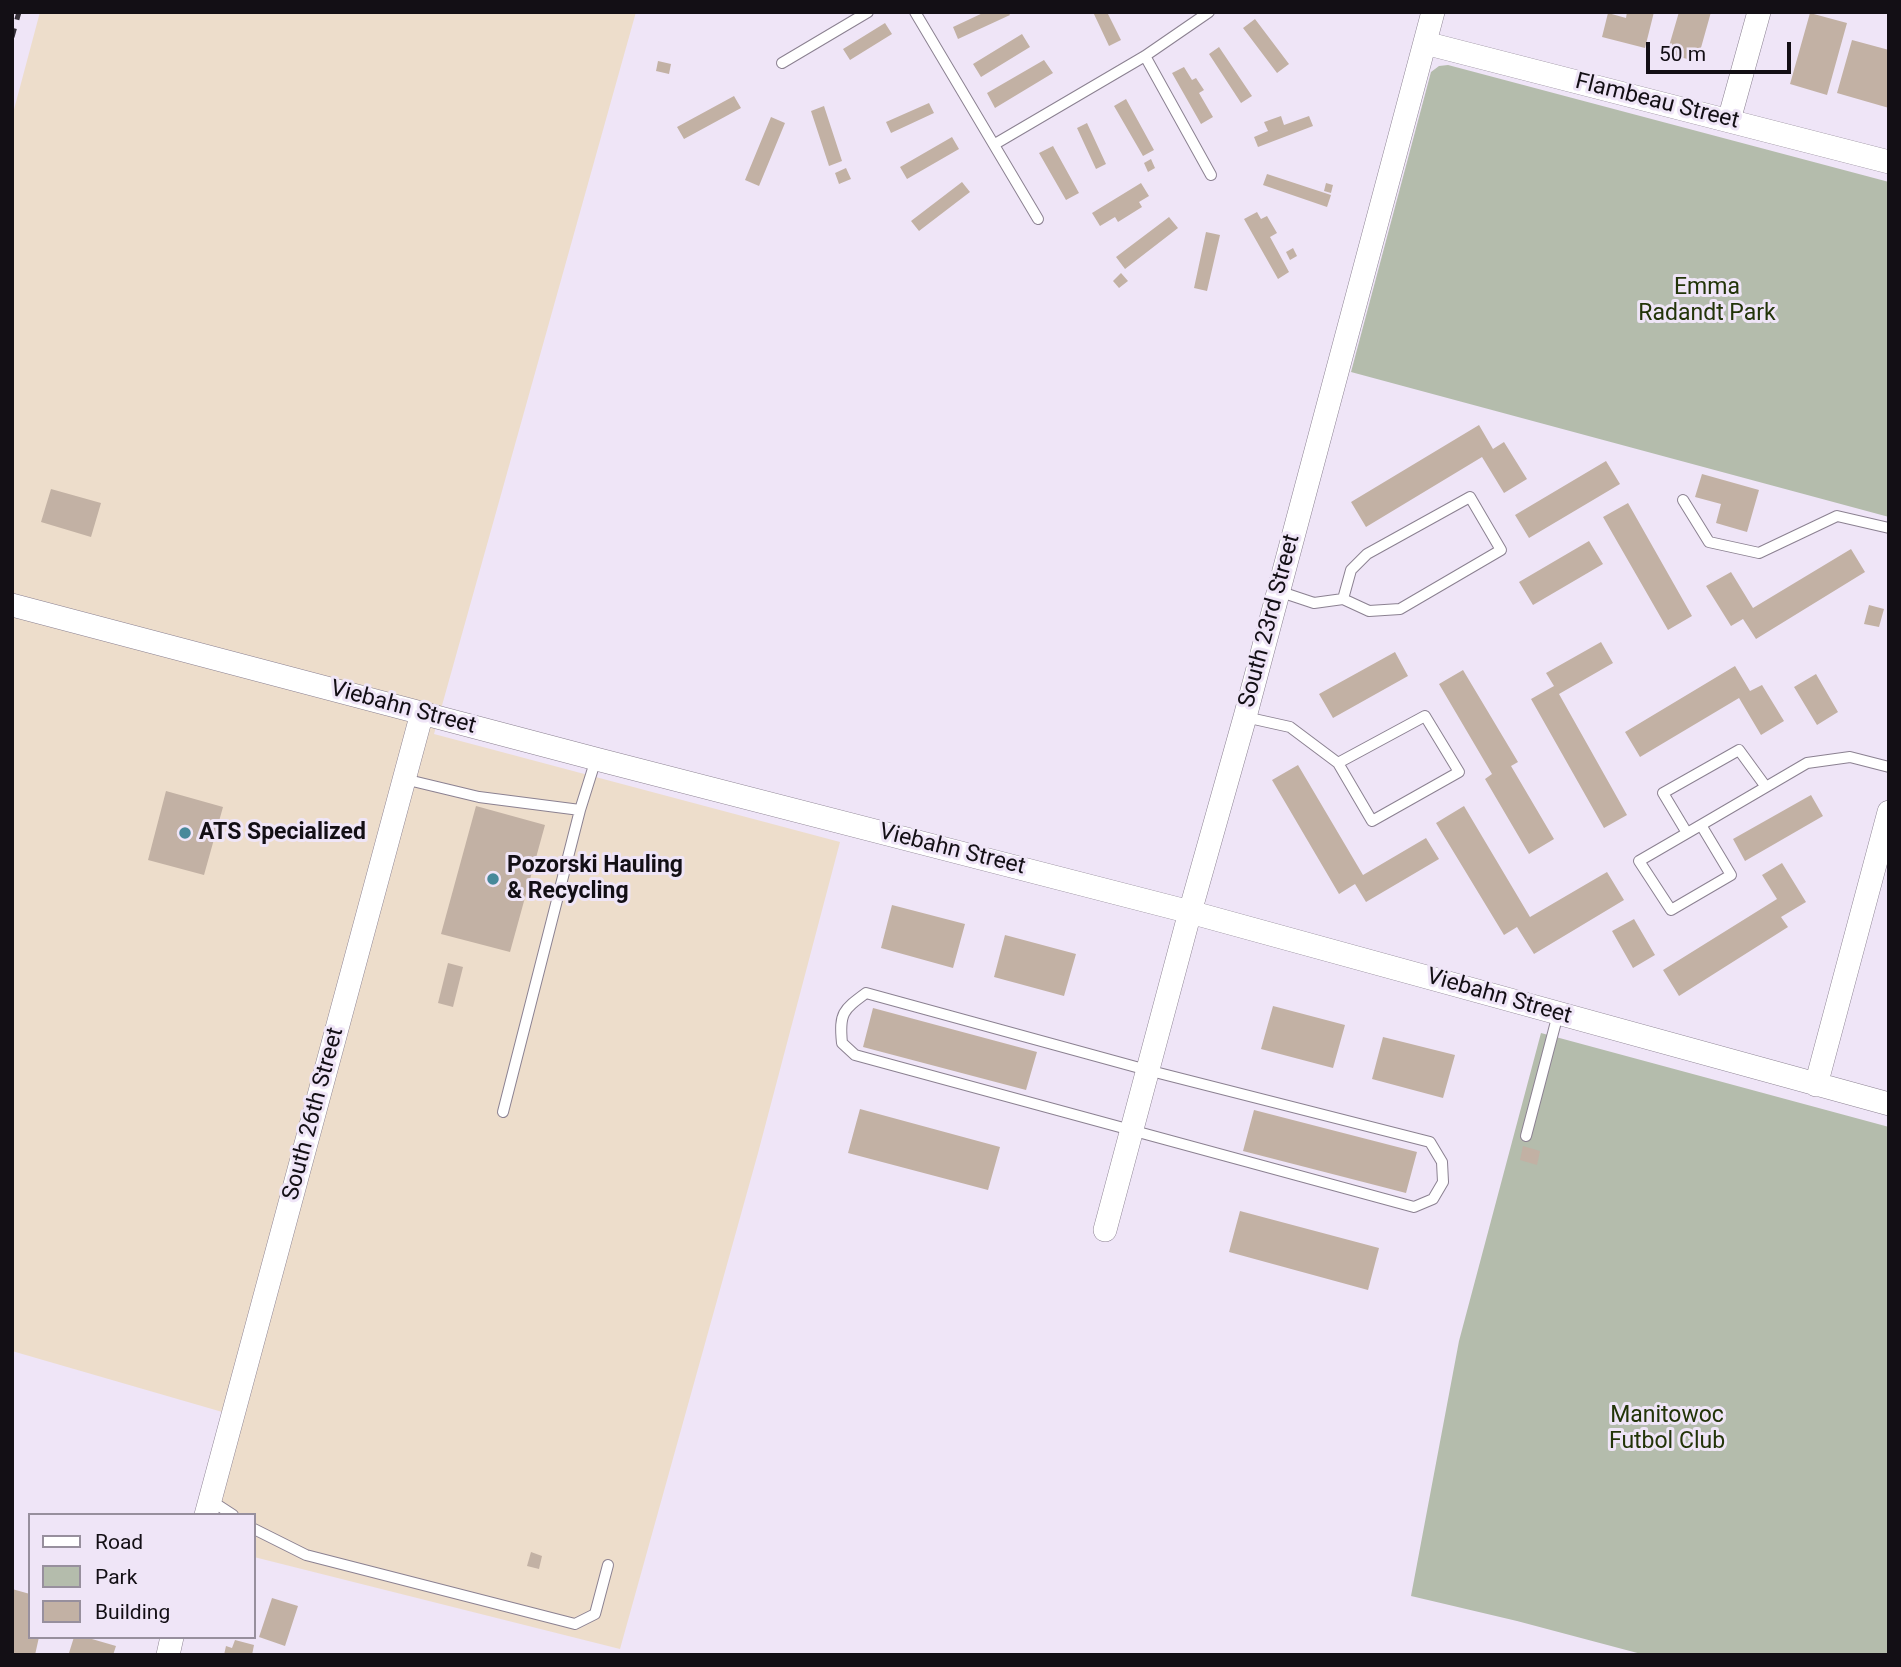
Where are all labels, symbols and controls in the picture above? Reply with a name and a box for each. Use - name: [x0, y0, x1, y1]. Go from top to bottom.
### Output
- scale bar: [1649, 28, 1794, 72]
- text: 50 m: [1659, 42, 1706, 66]
- street label: Flambeau Street: [1572, 68, 1742, 136]
- park label: Emma Radandt Park: [1638, 274, 1776, 328]
- street label: South 23rd Street: [1234, 531, 1306, 711]
- street label: Viebahn Street: [327, 675, 479, 741]
- place label: ATS Specialized: [199, 819, 366, 847]
- street label: Viebahn Street: [876, 819, 1028, 881]
- marker: ATS Specialized: [177, 825, 193, 841]
- place label: Pozorski Hauling & Recycling: [507, 852, 683, 906]
- marker: Pozorski Hauling & Recycling: [485, 871, 501, 887]
- street label: Viebahn Street: [1423, 963, 1575, 1031]
- street label: South 26th Street: [278, 1025, 350, 1203]
- park label: Manitowoc Futbol Club: [1609, 1402, 1725, 1456]
- legend: [28, 1513, 256, 1639]
- text: Road: [95, 1530, 143, 1554]
- text: Park: [95, 1565, 137, 1589]
- text: Building: [95, 1600, 170, 1624]

